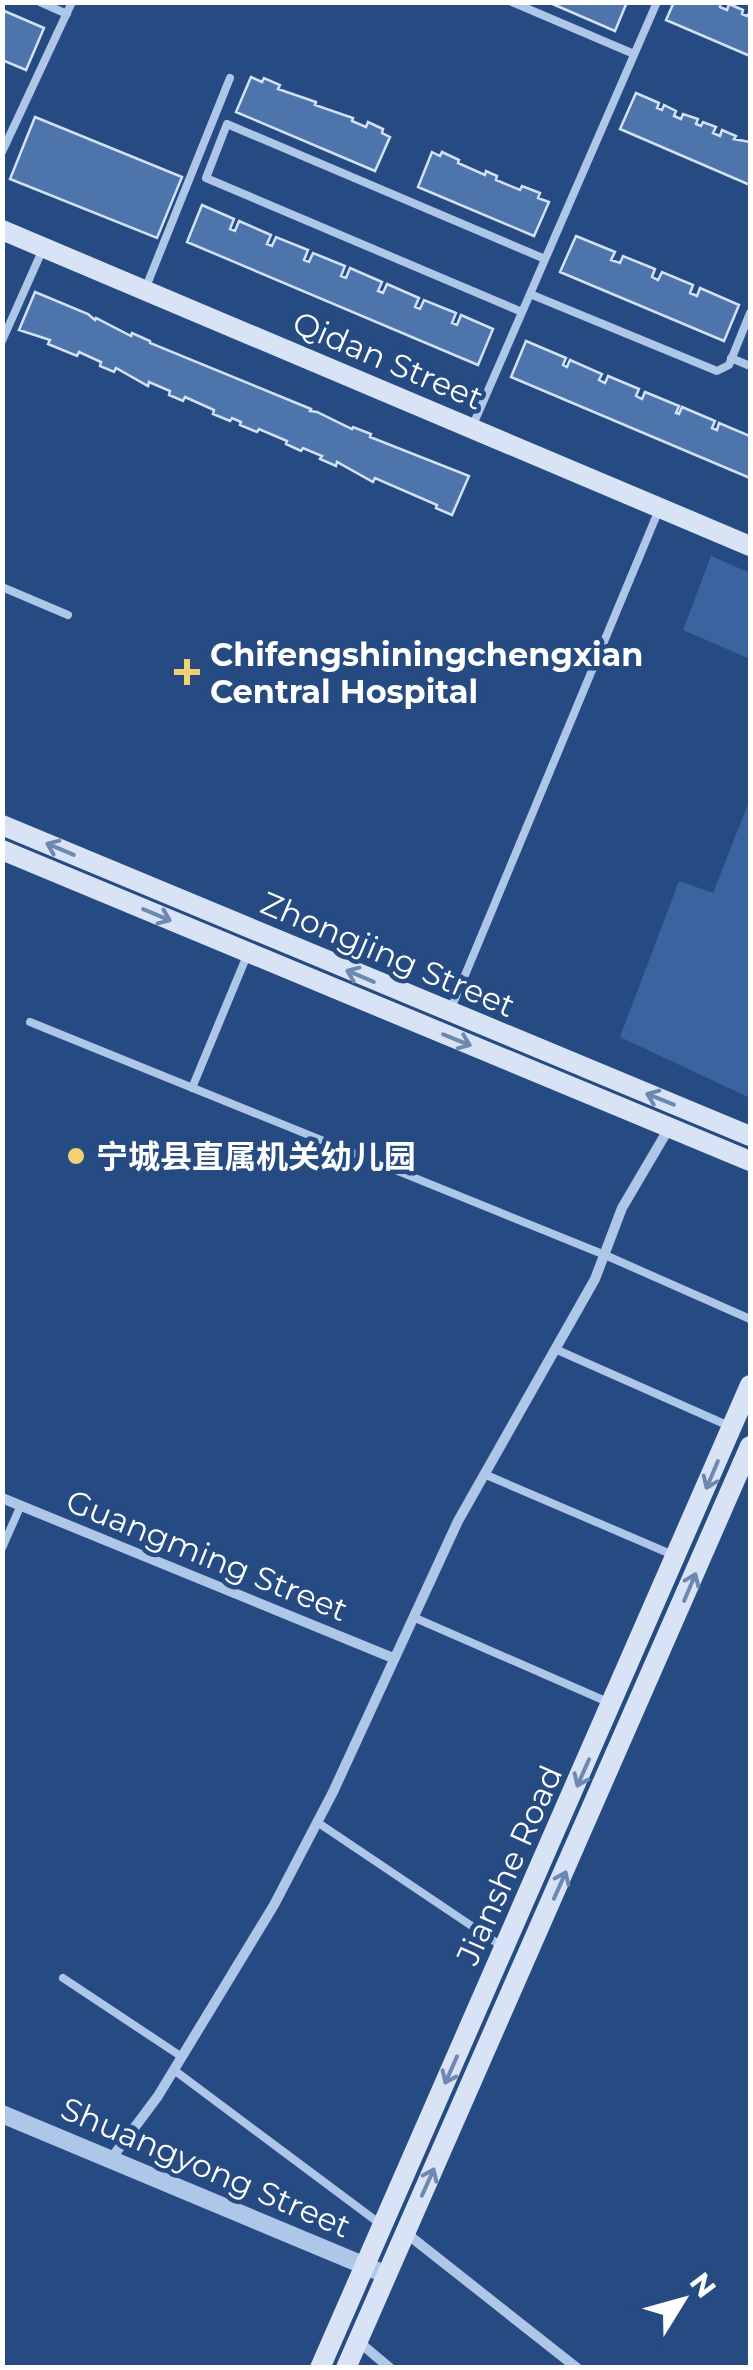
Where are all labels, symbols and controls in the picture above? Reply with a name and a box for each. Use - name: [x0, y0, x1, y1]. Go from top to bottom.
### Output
- street label: Qidan Street: [287, 302, 489, 418]
- place label: Chifengshiningchengxian Central Hospital: [210, 635, 643, 711]
- marker: Chifengshiningchengxian Central Hospital: [174, 659, 200, 685]
- one-way arrow: [45, 839, 76, 857]
- street label: Zhongjing Street: [255, 883, 521, 1025]
- one-way arrow: [141, 907, 172, 925]
- one-way arrow: [345, 965, 376, 983]
- one-way arrow: [441, 1032, 472, 1050]
- one-way arrow: [645, 1089, 676, 1107]
- place label: 宁城县直属机关幼儿园: [96, 1137, 416, 1176]
- marker: 宁城县直属机关幼儿园: [65, 1145, 87, 1167]
- one-way arrow: [702, 1459, 720, 1490]
- street label: Guangming Street: [61, 1481, 353, 1629]
- one-way arrow: [682, 1572, 700, 1603]
- one-way arrow: [572, 1757, 591, 1787]
- street label: Jianshe Road: [447, 1759, 570, 1971]
- one-way arrow: [551, 1871, 570, 1901]
- one-way arrow: [441, 2054, 459, 2085]
- street label: Shuangyong Street: [55, 2088, 357, 2246]
- one-way arrow: [420, 2167, 438, 2198]
- north arrow: [633, 2250, 733, 2350]
- text: N: [683, 2266, 723, 2304]

